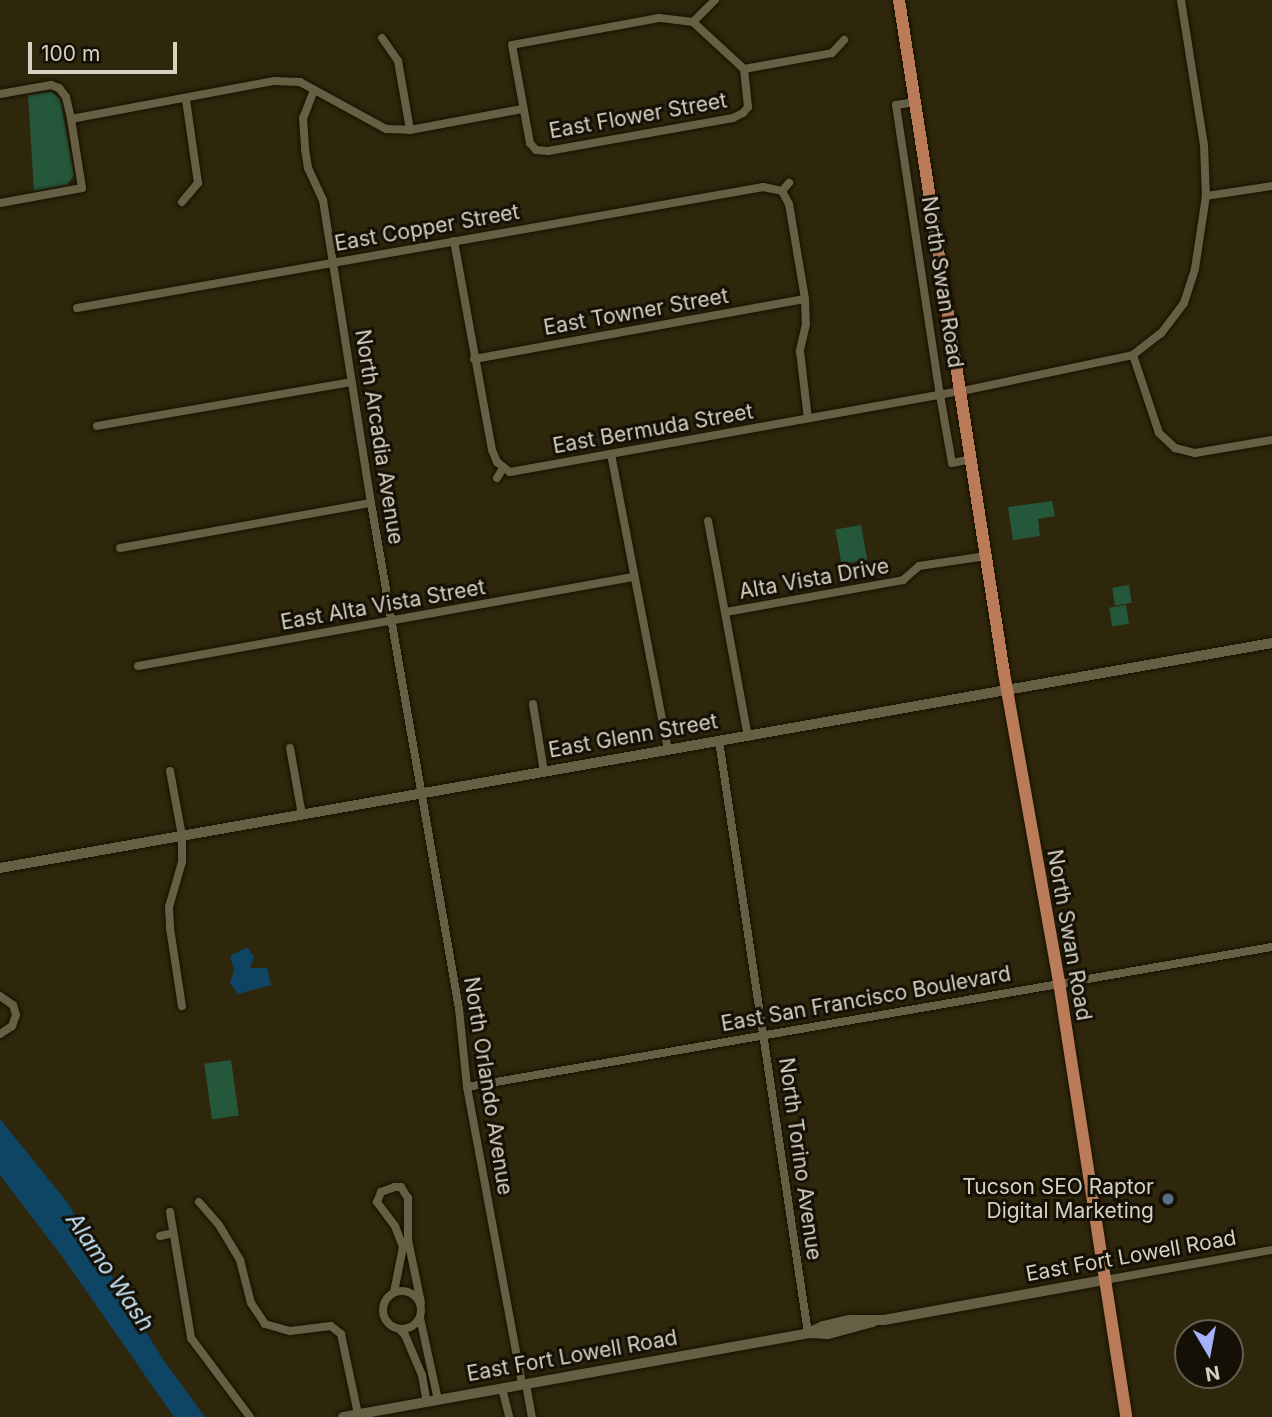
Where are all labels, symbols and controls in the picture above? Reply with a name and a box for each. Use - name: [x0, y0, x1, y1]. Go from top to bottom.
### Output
- scale bar: [32, 28, 180, 72]
- text: 100 m: [41, 41, 100, 66]
- street label: East Flower Street: [547, 88, 729, 144]
- street label: North Swan Road: [916, 194, 968, 370]
- street label: East Copper Street: [333, 199, 521, 257]
- street label: East Towner Street: [542, 283, 730, 341]
- street label: North Arcadia Avenue: [350, 328, 408, 546]
- street label: East Bermuda Street: [551, 399, 755, 459]
- street label: Alta Vista Drive: [737, 553, 891, 605]
- street label: East Alta Vista Street: [279, 575, 487, 635]
- street label: East Glenn Street: [546, 709, 720, 763]
- street label: North Swan Road: [1042, 847, 1096, 1023]
- street label: East San Francisco Boulevard: [719, 961, 1013, 1037]
- street label: North Orlando Avenue: [458, 975, 518, 1197]
- street label: North Torino Avenue: [773, 1056, 827, 1262]
- place label: Tucson SEO Raptor Digital Marketing: [962, 1174, 1154, 1224]
- marker: Tucson SEO Raptor Digital Marketing: [1160, 1191, 1176, 1207]
- water label: Alamo Wash: [60, 1207, 160, 1337]
- street label: East Fort Lowell Road: [1024, 1225, 1238, 1287]
- north arrow: [1174, 1319, 1244, 1389]
- street label: East Fort Lowell Road: [465, 1325, 679, 1387]
- text: N: [1203, 1361, 1222, 1386]

